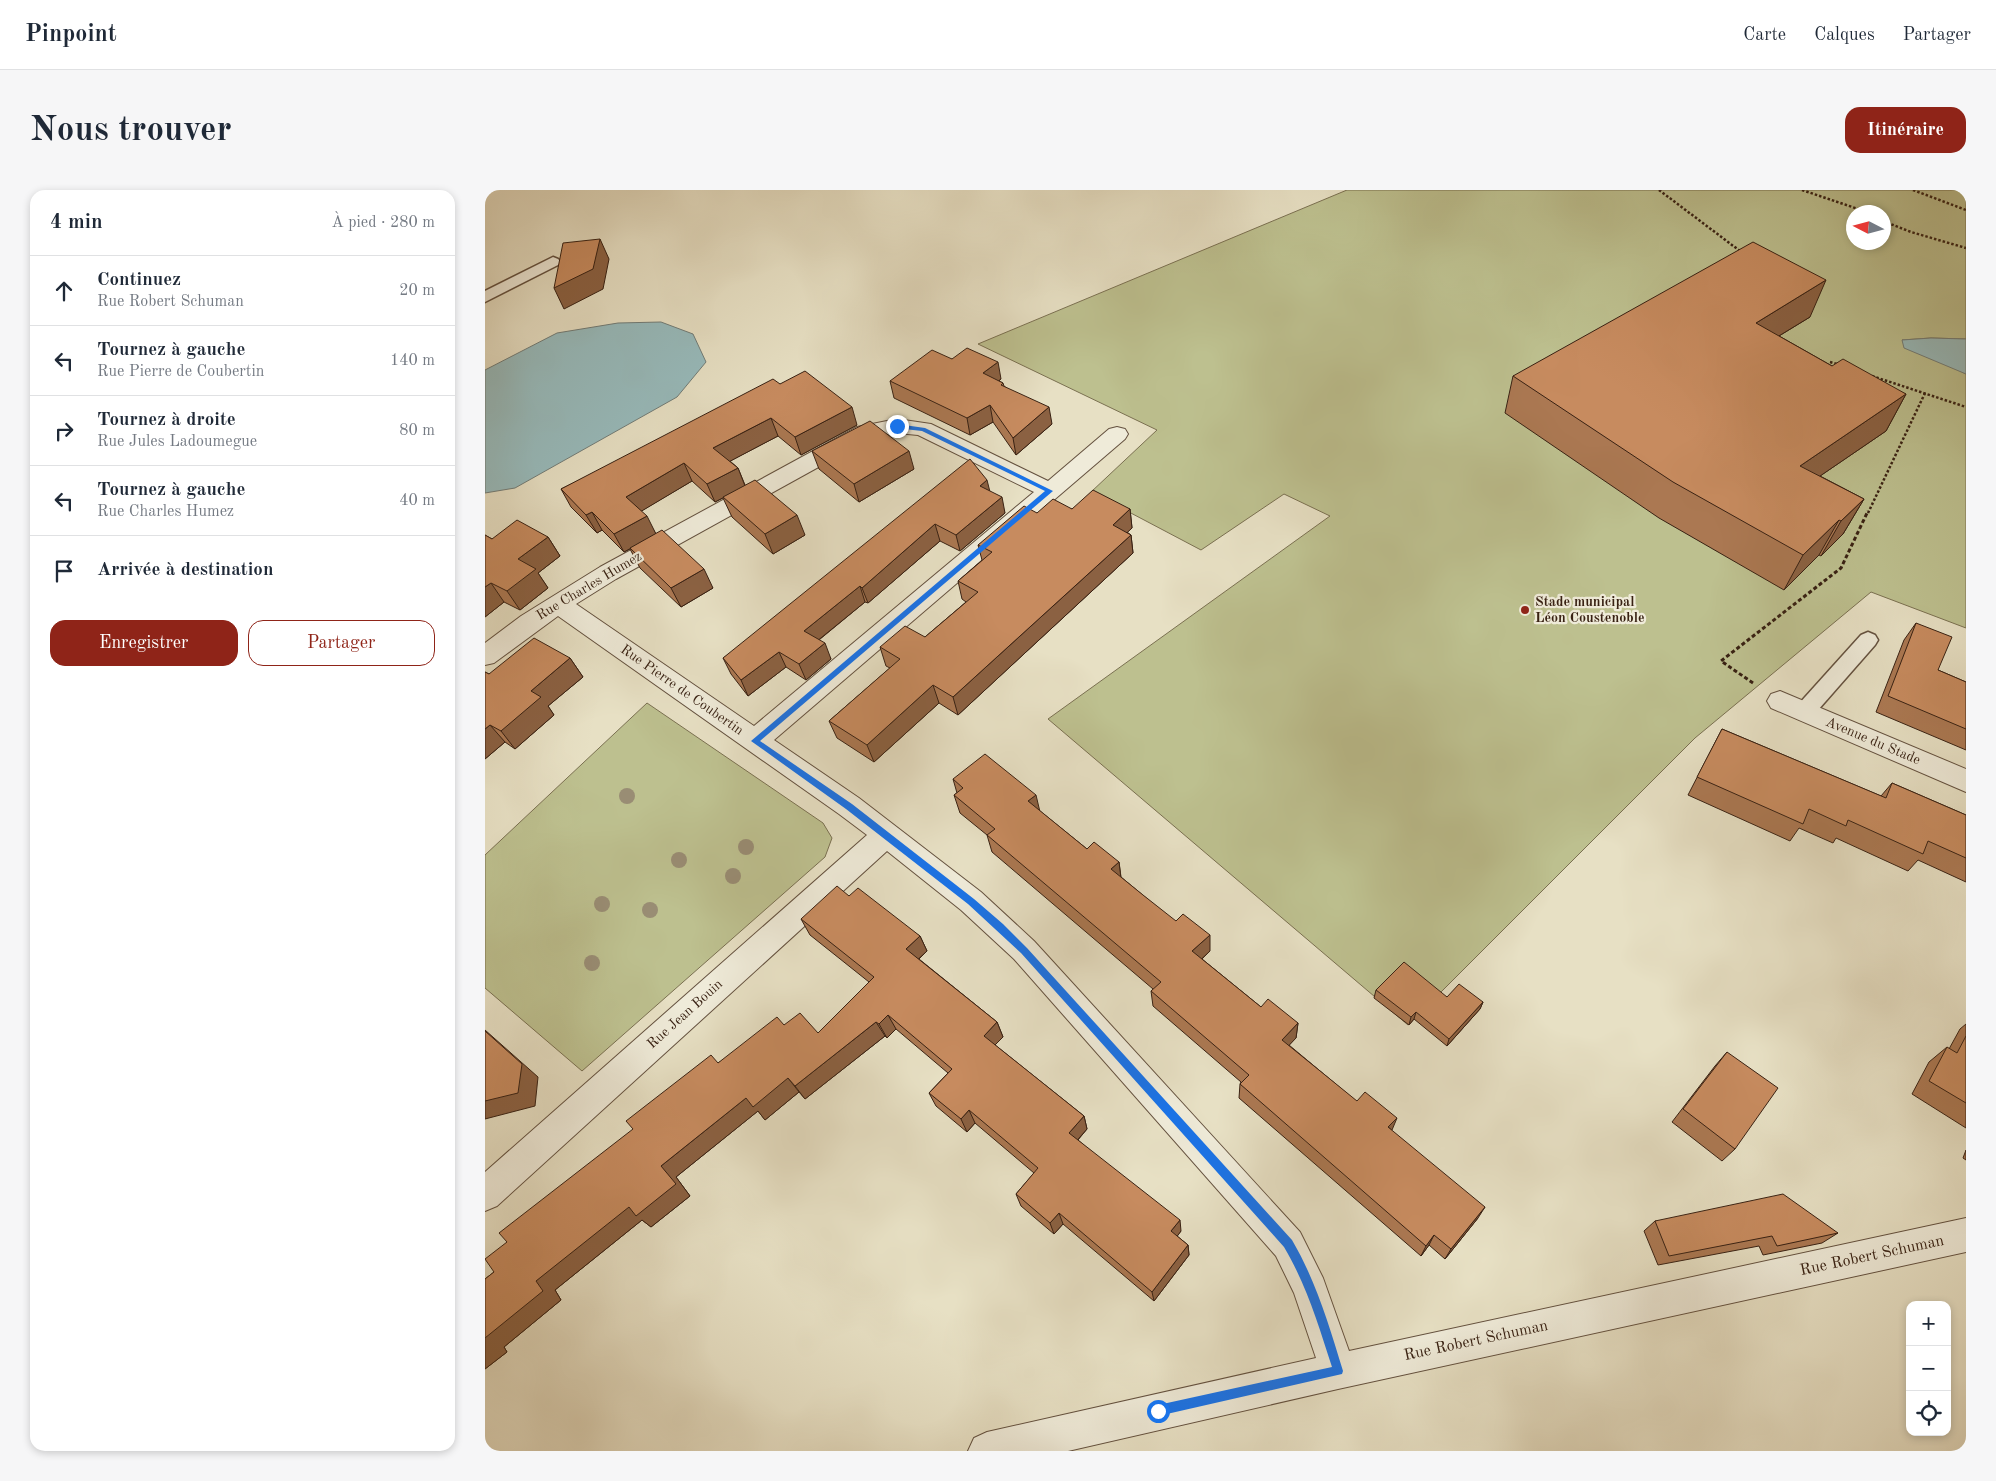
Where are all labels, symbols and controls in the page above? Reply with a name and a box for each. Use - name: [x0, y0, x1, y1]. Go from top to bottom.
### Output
- text: Pinpoint: [25, 23, 117, 47]
- text: Carte: [1743, 26, 1786, 44]
- text: Calques: [1814, 26, 1875, 44]
- text: Partager: [1903, 26, 1971, 44]
- button: Itinéraire: [1845, 107, 1966, 153]
- text: Nous trouver: [30, 113, 232, 148]
- north arrow: [1846, 205, 1891, 250]
- text: 4 min: [50, 212, 103, 233]
- text: À pied · 280 m: [332, 215, 435, 231]
- text: Continuez: [97, 271, 181, 290]
- icon: ahead: [50, 277, 78, 305]
- text: 20 m: [399, 283, 435, 299]
- text: Rue Robert Schuman: [97, 294, 244, 310]
- text: Tournez à gauche: [97, 341, 245, 360]
- icon: left: [50, 347, 78, 375]
- text: 140 m: [390, 353, 435, 369]
- text: Rue Pierre de Coubertin: [97, 364, 264, 380]
- text: Tournez à droite: [97, 411, 236, 430]
- route end: [886, 415, 909, 438]
- icon: right: [50, 417, 78, 445]
- text: 80 m: [399, 423, 435, 439]
- text: Rue Jules Ladoumegue: [97, 434, 257, 450]
- text: Tournez à gauche: [97, 481, 245, 500]
- icon: left: [50, 487, 78, 515]
- text: 40 m: [399, 493, 435, 509]
- text: Rue Charles Humez: [97, 504, 234, 520]
- street label: Rue Charles Humez: [534, 549, 644, 623]
- icon: arrive: [50, 557, 78, 585]
- text: Arrivée à destination: [97, 561, 273, 580]
- place label: Stade municipal Léon Coustenoble: [1535, 595, 1645, 625]
- marker: Stade municipal Léon Coustenoble: [1519, 604, 1531, 616]
- button: Enregistrer: [50, 620, 238, 666]
- button: Partager: [248, 620, 435, 666]
- street label: Rue Pierre de Coubertin: [618, 642, 746, 738]
- street label: Avenue du Stade: [1824, 715, 1922, 767]
- street label: Rue Jean Bouin: [645, 976, 726, 1051]
- street label: Rue Robert Schuman: [1799, 1233, 1946, 1279]
- map controls: [1906, 1301, 1951, 1436]
- button: +: [1906, 1301, 1951, 1346]
- street label: Rue Robert Schuman: [1403, 1318, 1550, 1364]
- button: −: [1906, 1346, 1951, 1391]
- button: locate: [1906, 1391, 1951, 1436]
- route start: [1147, 1400, 1170, 1423]

